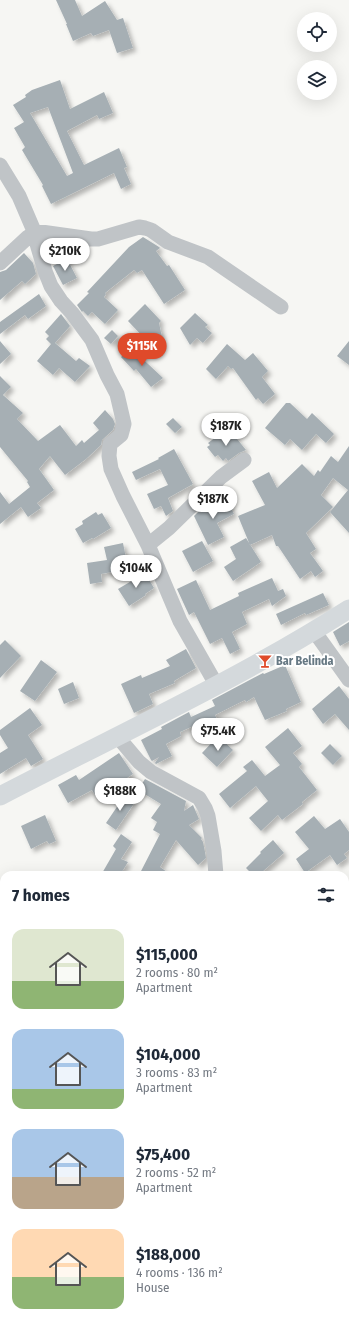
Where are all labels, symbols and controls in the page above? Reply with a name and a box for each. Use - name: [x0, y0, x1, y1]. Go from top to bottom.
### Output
- map controls: [297, 12, 337, 100]
- button: locate: [297, 12, 337, 52]
- button: layers: [297, 60, 337, 100]
- pin: $210K: [37, 238, 93, 272]
- text: $210K: [49, 243, 81, 258]
- pin: $115K: [114, 333, 170, 367]
- text: $115K: [127, 338, 157, 353]
- pin: $187K: [198, 413, 254, 447]
- text: $187K: [210, 418, 242, 433]
- pin: $187K: [185, 486, 241, 520]
- text: $187K: [197, 491, 229, 506]
- pin: $104K: [108, 555, 164, 589]
- text: $104K: [120, 560, 152, 575]
- bar icon: Bar Belinda: [257, 653, 273, 669]
- place label: Bar Belinda: [276, 654, 334, 668]
- pin: $75.4K: [185, 718, 251, 752]
- text: $75.4K: [201, 723, 236, 738]
- pin: $188K: [92, 778, 148, 812]
- text: $188K: [104, 783, 136, 798]
- icon: filters: [315, 884, 337, 906]
- text: 7 homes: [12, 885, 70, 906]
- text: $115,000: [136, 944, 198, 965]
- icon: home: [44, 945, 92, 993]
- text: 2 rooms · 80 m²: [136, 965, 218, 980]
- text: Apartment: [136, 980, 192, 995]
- text: $104,000: [136, 1044, 201, 1065]
- icon: home: [44, 1045, 92, 1093]
- text: 3 rooms · 83 m²: [136, 1065, 217, 1080]
- text: Apartment: [136, 1080, 192, 1095]
- text: $75,400: [136, 1144, 190, 1165]
- icon: home: [44, 1145, 92, 1193]
- text: 2 rooms · 52 m²: [136, 1165, 216, 1180]
- text: Apartment: [136, 1180, 192, 1195]
- text: $188,000: [136, 1244, 200, 1265]
- icon: home: [44, 1245, 92, 1293]
- text: 4 rooms · 136 m²: [136, 1265, 223, 1280]
- text: House: [136, 1280, 170, 1295]

